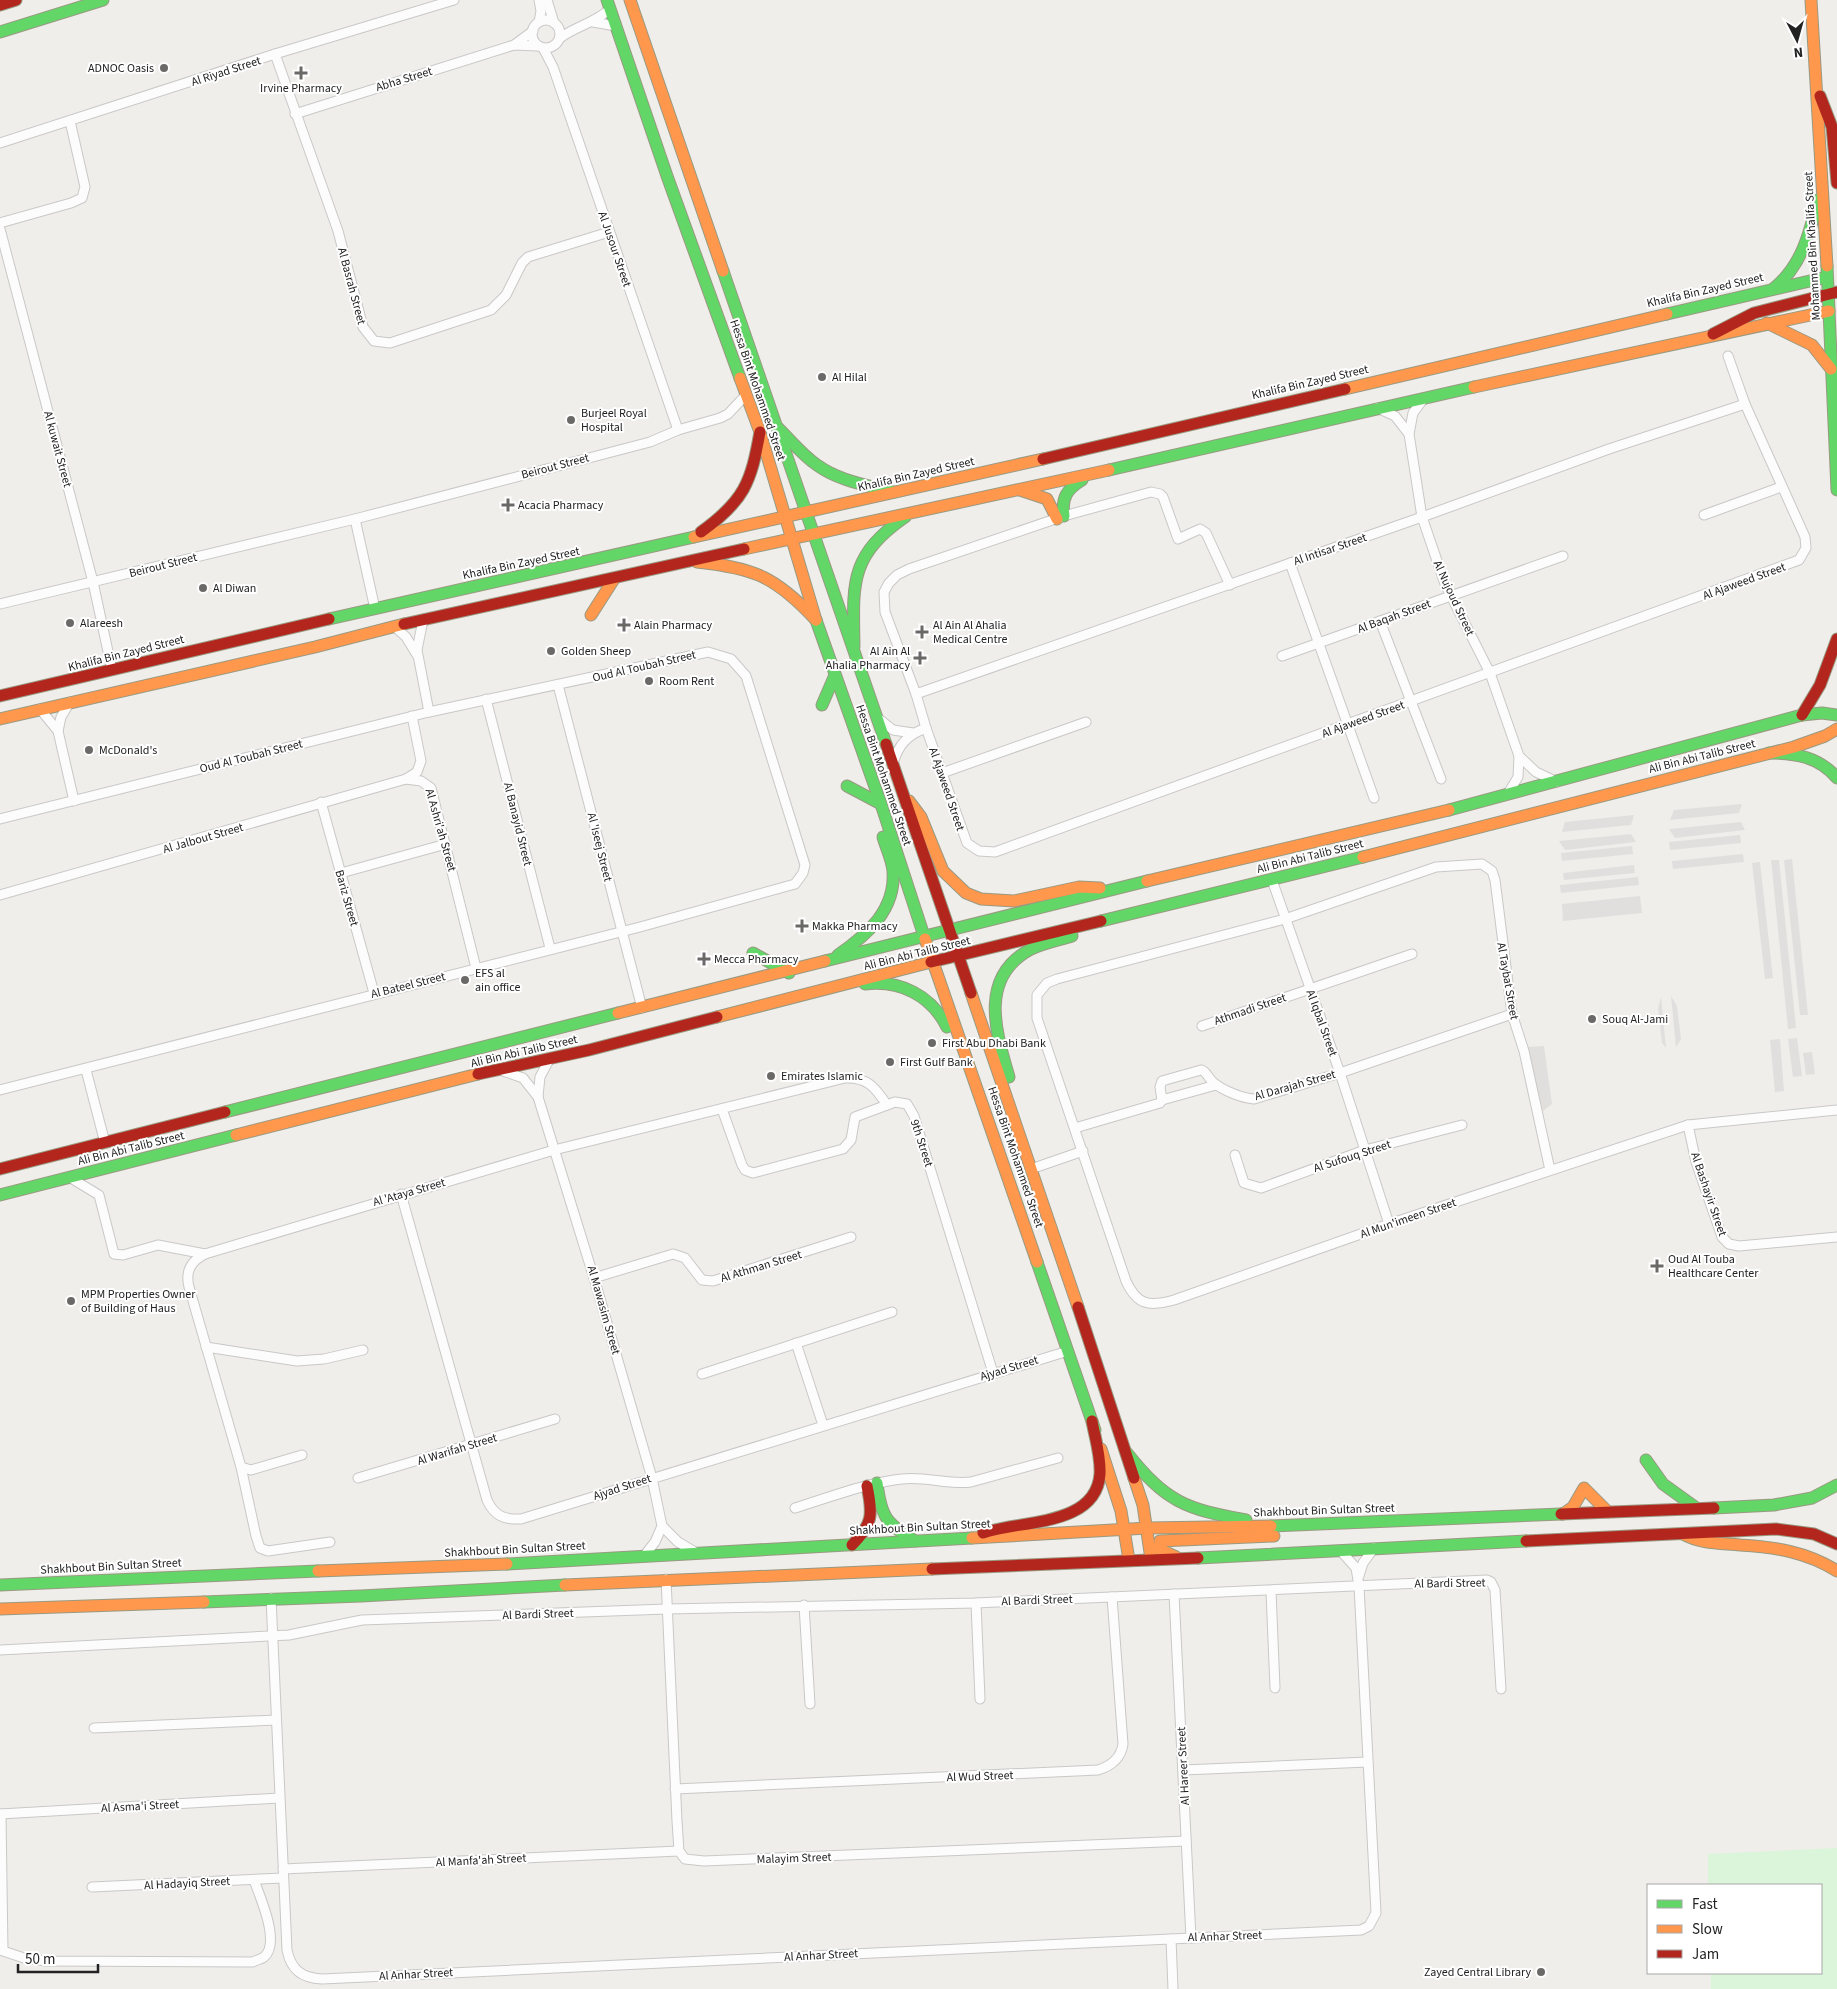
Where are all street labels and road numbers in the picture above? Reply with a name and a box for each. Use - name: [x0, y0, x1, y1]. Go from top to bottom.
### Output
- street label: Al Riyad Street: [189, 52, 263, 91]
- street label: Abha Street: [374, 63, 434, 96]
- street label: Mohammed Bin Khalifa Street: [1800, 171, 1825, 321]
- street label: Al Jusour Street: [594, 209, 635, 289]
- street label: Al Basrah Street: [333, 246, 370, 326]
- street label: Khalifa Bin Zayed Street: [1645, 269, 1765, 312]
- street label: Hessa Bint Mohammed Street: [725, 317, 790, 463]
- street label: Khalifa Bin Zayed Street: [1250, 361, 1370, 404]
- street label: Al kuwait Street: [39, 409, 76, 489]
- street label: Beirout Street: [519, 449, 591, 484]
- street label: Khalifa Bin Zayed Street: [856, 453, 976, 496]
- street label: Al Intisar Street: [1291, 529, 1369, 570]
- street label: Khalifa Bin Zayed Street: [461, 543, 581, 584]
- street label: Beirout Street: [127, 549, 199, 582]
- street label: Al Nujoud Street: [1429, 558, 1478, 639]
- street label: Al Ajaweed Street: [1700, 559, 1788, 604]
- street label: Al Baqah Street: [1355, 595, 1433, 638]
- street label: Khalifa Bin Zayed Street: [66, 631, 186, 676]
- street label: Oud Al Toubah Street: [591, 646, 698, 687]
- street label: Al Ajaweed Street: [1319, 697, 1407, 742]
- street label: Hessa Bint Mohammed Street: [851, 702, 916, 848]
- street label: Oud Al Toubah Street: [198, 735, 304, 778]
- street label: Ali Bin Abi Talib Street: [1647, 735, 1757, 778]
- street label: Al Ajaweed Street: [924, 745, 969, 833]
- street label: Al Banayid Street: [499, 781, 536, 868]
- street label: Al Ashri'ah Street: [421, 787, 460, 874]
- street label: Al 'Iseej Street: [583, 811, 616, 883]
- street label: Al Jalbout Street: [161, 819, 245, 858]
- street label: Ali Bin Abi Talib Street: [1255, 835, 1365, 878]
- street label: Bariz Street: [330, 868, 363, 928]
- street label: Ali Bin Abi Talib Street: [862, 932, 972, 975]
- street label: Al Taybat Street: [1492, 941, 1523, 1021]
- street label: Al Bateel Street: [369, 968, 447, 1003]
- street label: Al Iqbal Street: [1302, 987, 1341, 1059]
- street label: Athmadi Street: [1212, 989, 1288, 1030]
- street label: Ali Bin Abi Talib Street: [469, 1031, 579, 1072]
- street label: Al Darajah Street: [1253, 1066, 1338, 1105]
- street label: Hessa Bint Mohammed Street: [983, 1084, 1048, 1230]
- street label: 9th Street: [906, 1117, 937, 1169]
- street label: Ali Bin Abi Talib Street: [76, 1127, 186, 1170]
- street label: Al Sufouq Street: [1311, 1136, 1393, 1177]
- street label: Al Bashayir Street: [1686, 1150, 1731, 1238]
- street label: Al 'Ataya Street: [371, 1174, 447, 1211]
- street label: Al Mun'imeen Street: [1358, 1194, 1459, 1243]
- street label: Al Athman Street: [719, 1246, 804, 1287]
- street label: Al Mawasim Street: [583, 1264, 624, 1357]
- street label: Ajyad Street: [978, 1352, 1040, 1385]
- street label: Al Warifah Street: [415, 1429, 499, 1470]
- street label: Ajyad Street: [591, 1470, 653, 1505]
- street label: Shakhbout Bin Sultan Street: [1253, 1500, 1395, 1521]
- street label: Shakhbout Bin Sultan Street: [849, 1515, 991, 1540]
- street label: Shakhbout Bin Sultan Street: [444, 1537, 586, 1562]
- street label: Shakhbout Bin Sultan Street: [40, 1554, 182, 1579]
- street label: Al Bardi Street: [1414, 1574, 1486, 1593]
- street label: Al Bardi Street: [1001, 1591, 1073, 1610]
- street label: Al Bardi Street: [502, 1605, 574, 1624]
- street label: Al Hareer Street: [1173, 1726, 1194, 1806]
- street label: Al Wud Street: [946, 1767, 1014, 1786]
- street label: Al Asma'i Street: [101, 1796, 180, 1817]
- street label: Malayim Street: [756, 1849, 832, 1868]
- street label: Al Manfa'ah Street: [435, 1850, 527, 1871]
- street label: Al Hadayiq Street: [144, 1873, 231, 1894]
- street label: Al Anhar Street: [1188, 1927, 1262, 1946]
- street label: Al Anhar Street: [783, 1945, 859, 1966]
- street label: Al Anhar Street: [378, 1964, 454, 1985]

